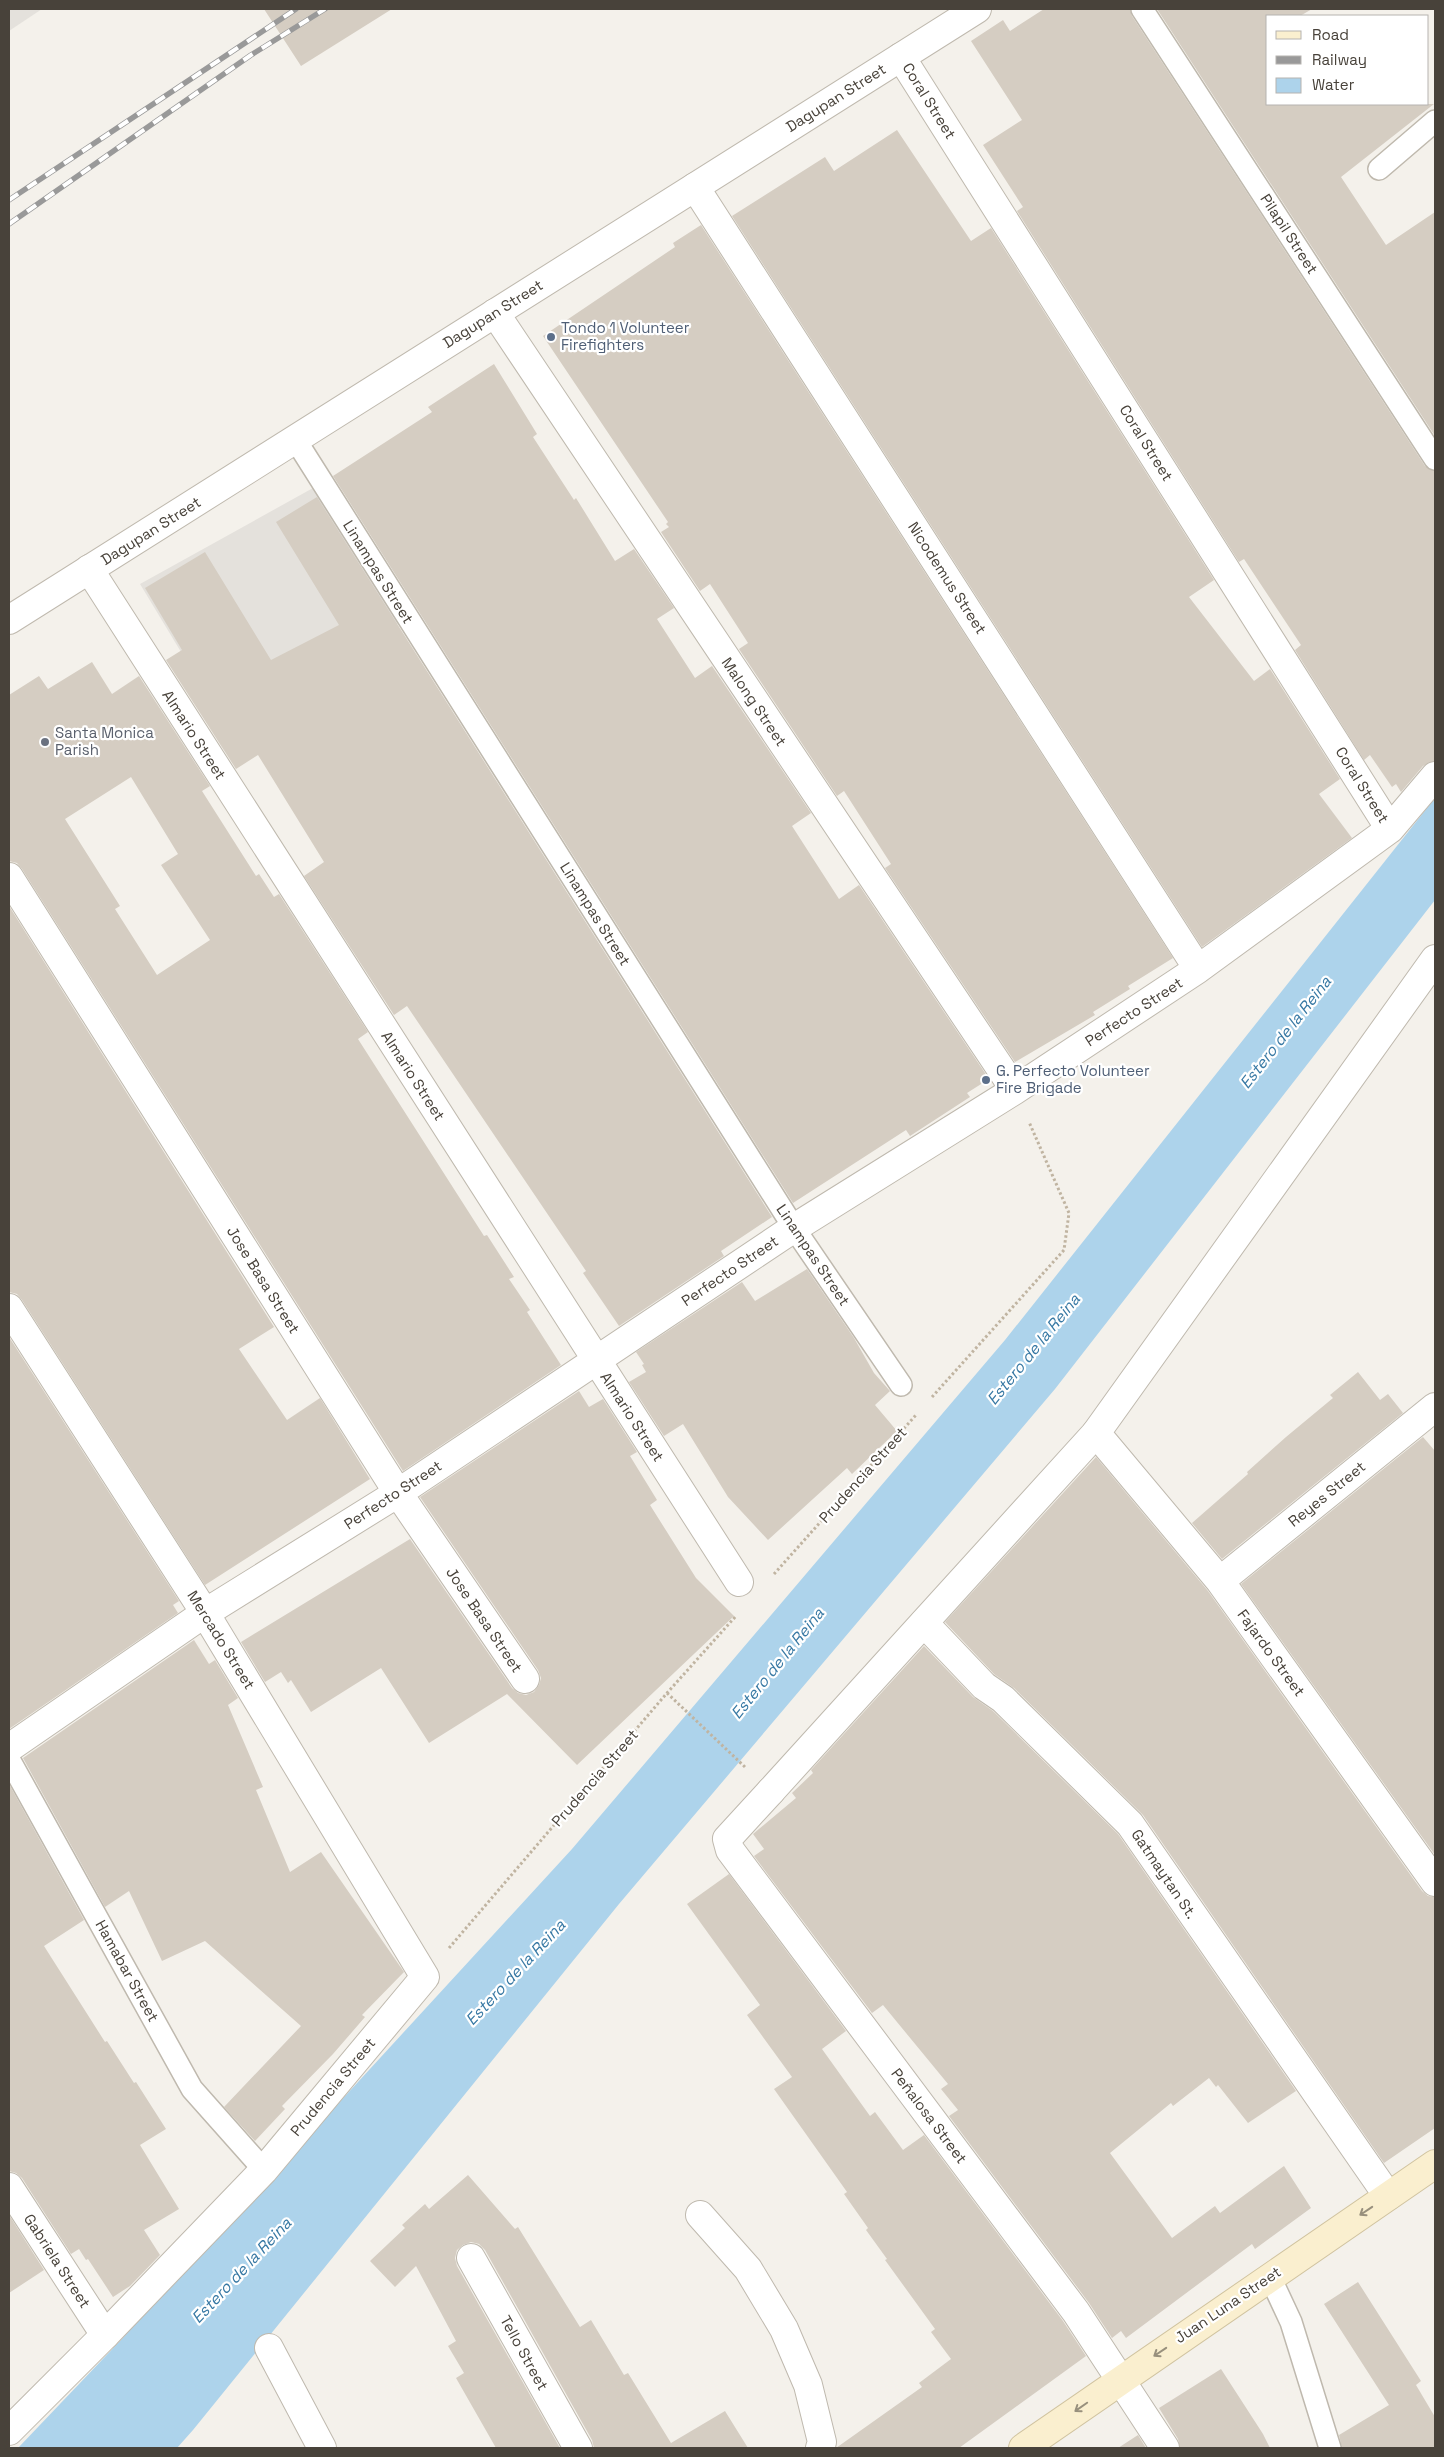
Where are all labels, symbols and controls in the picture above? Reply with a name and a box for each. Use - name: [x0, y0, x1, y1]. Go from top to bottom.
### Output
- legend: [1266, 15, 1429, 105]
- text: Road: [1312, 25, 1349, 44]
- text: Railway: [1312, 50, 1367, 69]
- street label: Dagupan Street: [782, 59, 889, 136]
- street label: Coral Street: [899, 59, 960, 142]
- text: Water: [1312, 75, 1355, 94]
- street label: Pilapil Street: [1256, 190, 1322, 277]
- street label: Dagupan Street: [439, 275, 546, 352]
- place label: Tondo 1 Volunteer Firefighters: [561, 318, 690, 354]
- marker: Tondo 1 Volunteer Firefighters: [545, 331, 557, 343]
- street label: Coral Street: [1116, 401, 1177, 484]
- street label: Dagupan Street: [97, 492, 204, 569]
- street label: Linampas Street: [339, 516, 418, 627]
- street label: Nicodemus Street: [904, 518, 991, 637]
- street label: Malong Street: [718, 654, 791, 750]
- street label: Almario Street: [158, 686, 230, 783]
- place label: Santa Monica Parish: [55, 723, 154, 759]
- marker: Santa Monica Parish: [39, 736, 51, 748]
- street label: Coral Street: [1332, 743, 1393, 826]
- street label: Linampas Street: [556, 858, 635, 969]
- water label: Estero de la Reina: [1235, 971, 1336, 1093]
- street label: Perfecto Street: [1081, 973, 1186, 1050]
- street label: Almario Street: [377, 1027, 449, 1124]
- place label: G. Perfecto Volunteer Fire Brigade: [996, 1061, 1150, 1097]
- marker: G. Perfecto Volunteer Fire Brigade: [980, 1074, 992, 1086]
- street label: Linampas Street: [772, 1200, 854, 1309]
- street label: Jose Basa Street: [223, 1223, 304, 1337]
- street label: Perfecto Street: [678, 1231, 782, 1310]
- water label: Estero de la Reina: [982, 1289, 1085, 1409]
- street label: Almario Street: [596, 1368, 668, 1465]
- street label: Prudencia Street: [815, 1423, 911, 1527]
- street label: Perfecto Street: [340, 1456, 445, 1533]
- street label: Reyes Street: [1284, 1457, 1369, 1531]
- street label: Jose Basa Street: [442, 1563, 527, 1676]
- street label: Mercado Street: [183, 1587, 260, 1693]
- water label: Estero de la Reina: [726, 1603, 829, 1723]
- street label: Fajardo Street: [1233, 1605, 1309, 1700]
- street label: Prudencia Street: [547, 1725, 642, 1830]
- street label: Gatmaytan St.: [1127, 1825, 1201, 1922]
- water label: Estero de la Reina: [461, 1914, 570, 2030]
- street label: Hamabar Street: [92, 1916, 163, 2025]
- street label: Prudencia Street: [286, 2034, 379, 2140]
- street label: Peñalosa Street: [887, 2064, 972, 2167]
- one-way arrow: [1359, 2206, 1373, 2216]
- street label: Gabriela Street: [20, 2210, 95, 2311]
- water label: Estero de la Reina: [187, 2212, 296, 2328]
- street label: Juan Luna Street: [1171, 2262, 1285, 2347]
- street label: Tello Street: [496, 2312, 553, 2394]
- one-way arrow: [1153, 2347, 1167, 2357]
- one-way arrow: [1074, 2402, 1088, 2412]

